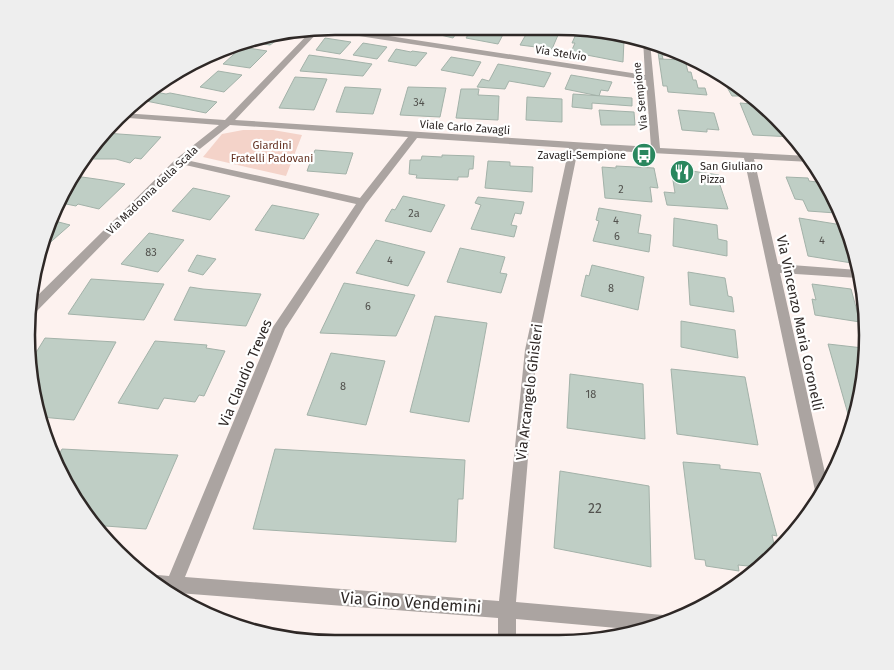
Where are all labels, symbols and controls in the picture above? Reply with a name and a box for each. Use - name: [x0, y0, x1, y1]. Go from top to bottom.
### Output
- street label: Via Stelvio: [534, 43, 588, 64]
- street label: Via Sempione: [630, 61, 651, 130]
- house number: 34: [413, 96, 425, 109]
- street label: Viale Carlo Zavagli: [419, 118, 511, 137]
- park label: Giardini Fratelli Padovani: [231, 139, 313, 165]
- bus stop icon: Zavagli-Sempione: [631, 142, 657, 168]
- street label: Via Madonna della Scala: [104, 143, 201, 237]
- place label: Zavagli-Sempione: [538, 149, 626, 162]
- restaurant icon: San Giuliano Pizza: [669, 159, 695, 185]
- place label: San Giuliano Pizza: [700, 160, 763, 186]
- house number: 2: [618, 183, 624, 196]
- house number: 2a: [408, 207, 420, 220]
- house number: 4: [613, 214, 619, 227]
- house number: 6: [614, 230, 620, 243]
- street label: Via Vincenzo Maria Coronelli: [773, 234, 826, 413]
- house number: 4: [819, 234, 825, 247]
- house number: 83: [145, 246, 157, 259]
- house number: 4: [387, 254, 393, 267]
- house number: 8: [608, 282, 614, 295]
- house number: 6: [365, 300, 371, 313]
- street label: Via Claudio Treves: [215, 316, 276, 430]
- street label: Via Arcangelo Ghisleri: [513, 323, 546, 461]
- house number: 8: [340, 380, 346, 393]
- house number: 18: [586, 388, 596, 401]
- house number: 22: [588, 500, 602, 517]
- street label: Via Gino Vendemini: [340, 588, 482, 617]

